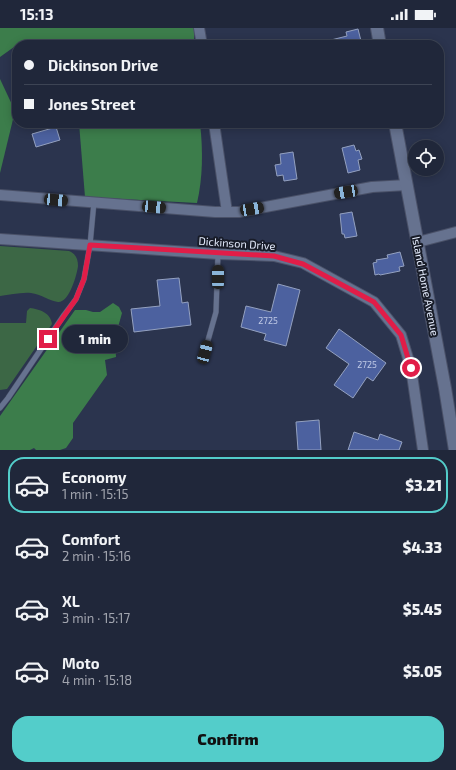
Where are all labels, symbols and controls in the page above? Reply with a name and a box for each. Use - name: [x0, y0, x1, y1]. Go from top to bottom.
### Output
- text: 15:13: [20, 5, 54, 23]
- text: Dickinson Drive: [48, 56, 158, 74]
- text: Jones Street: [48, 95, 135, 113]
- map controls: [408, 140, 444, 176]
- button: locate: [408, 140, 444, 176]
- car: [333, 184, 359, 200]
- car: [44, 193, 68, 207]
- car: [142, 200, 166, 214]
- car: [239, 201, 265, 217]
- street label: Dickinson Drive: [198, 234, 276, 252]
- street label: Island Home Avenue: [410, 235, 442, 337]
- car: [212, 265, 224, 289]
- house number: 2725: [258, 315, 278, 326]
- callout: 1 min: [62, 325, 128, 353]
- route end: [39, 330, 57, 348]
- text: 1 min: [79, 331, 111, 347]
- car: [196, 339, 214, 365]
- house number: 2725: [357, 359, 377, 370]
- route start: [402, 359, 420, 377]
- icon: car: [14, 467, 50, 503]
- text: Economy: [62, 468, 127, 486]
- text: $3.21: [405, 476, 442, 494]
- text: 1 min · 15:15: [62, 486, 128, 502]
- icon: car: [14, 529, 50, 565]
- text: Comfort: [62, 530, 120, 548]
- text: $4.33: [402, 538, 442, 556]
- text: 2 min · 15:16: [62, 548, 131, 564]
- icon: car: [14, 591, 50, 627]
- text: XL: [62, 592, 80, 610]
- text: $5.45: [403, 600, 442, 618]
- text: 3 min · 15:17: [62, 610, 130, 626]
- icon: car: [14, 653, 50, 689]
- text: Moto: [62, 654, 100, 672]
- text: $5.05: [403, 662, 442, 680]
- text: 4 min · 15:18: [62, 672, 132, 688]
- button: Confirm: [12, 716, 444, 762]

